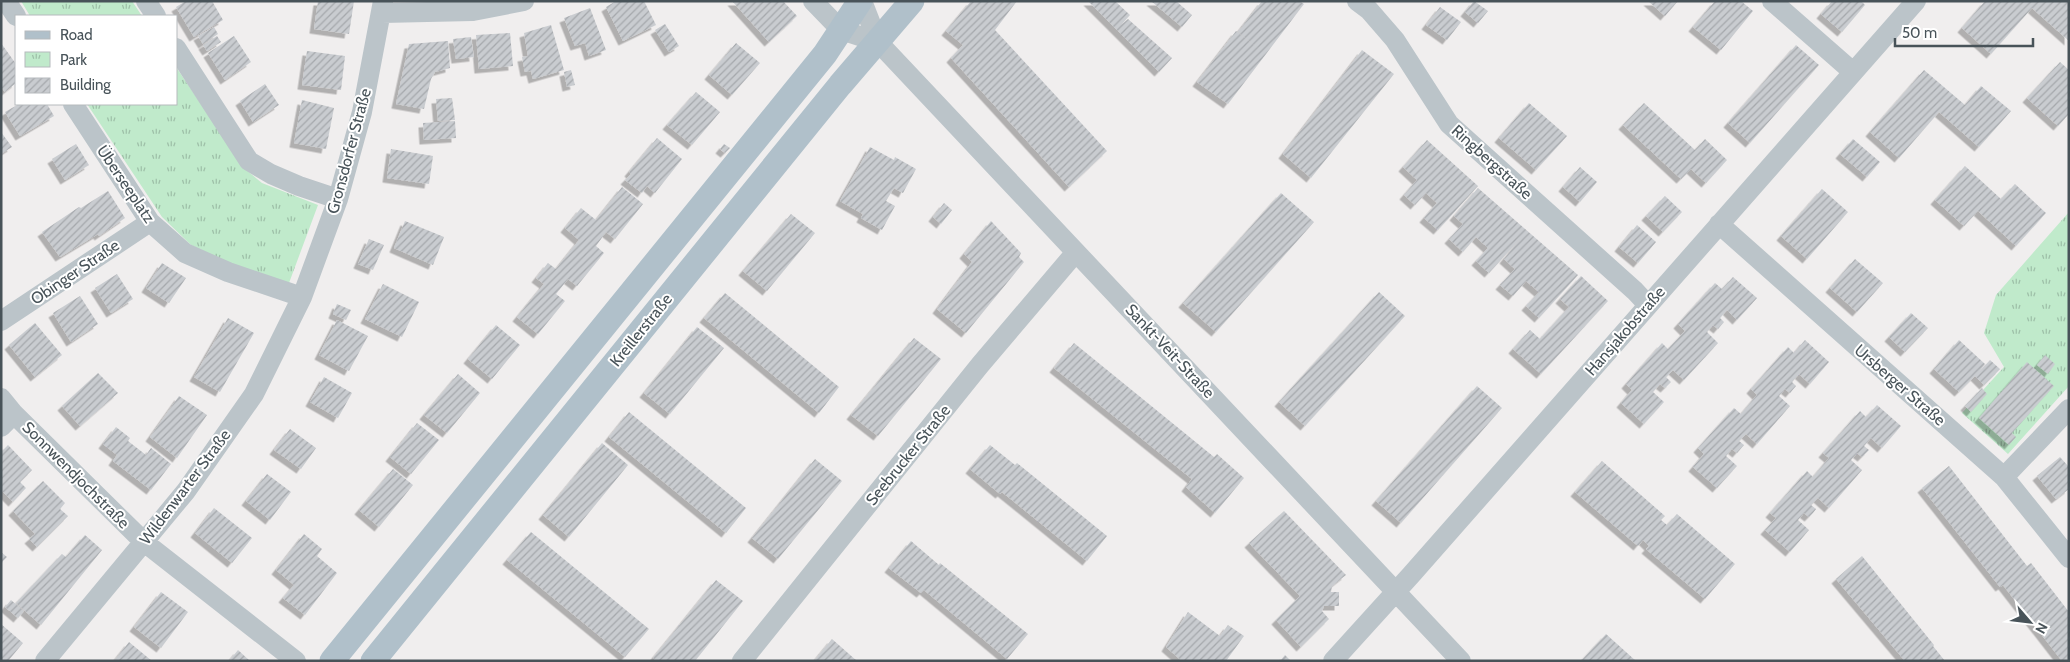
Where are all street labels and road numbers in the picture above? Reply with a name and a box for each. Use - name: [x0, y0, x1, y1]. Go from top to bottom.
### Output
- street label: Gronsdorfer Straße: [323, 86, 375, 216]
- street label: Ringbergstraße: [1448, 121, 1536, 203]
- street label: Überseeplatz: [93, 142, 159, 227]
- street label: Obinger Straße: [27, 235, 123, 309]
- street label: Hansjakobstraße: [1581, 283, 1669, 379]
- street label: Kreillerstraße: [606, 290, 676, 370]
- street label: Sankt-Veit-Straße: [1122, 300, 1218, 402]
- street label: Ursberger Straße: [1851, 340, 1949, 430]
- street label: Seebrucker Straße: [862, 401, 954, 509]
- street label: Sonnwendjochstraße: [19, 418, 133, 532]
- street label: Wildenwarter Straße: [136, 426, 234, 548]

